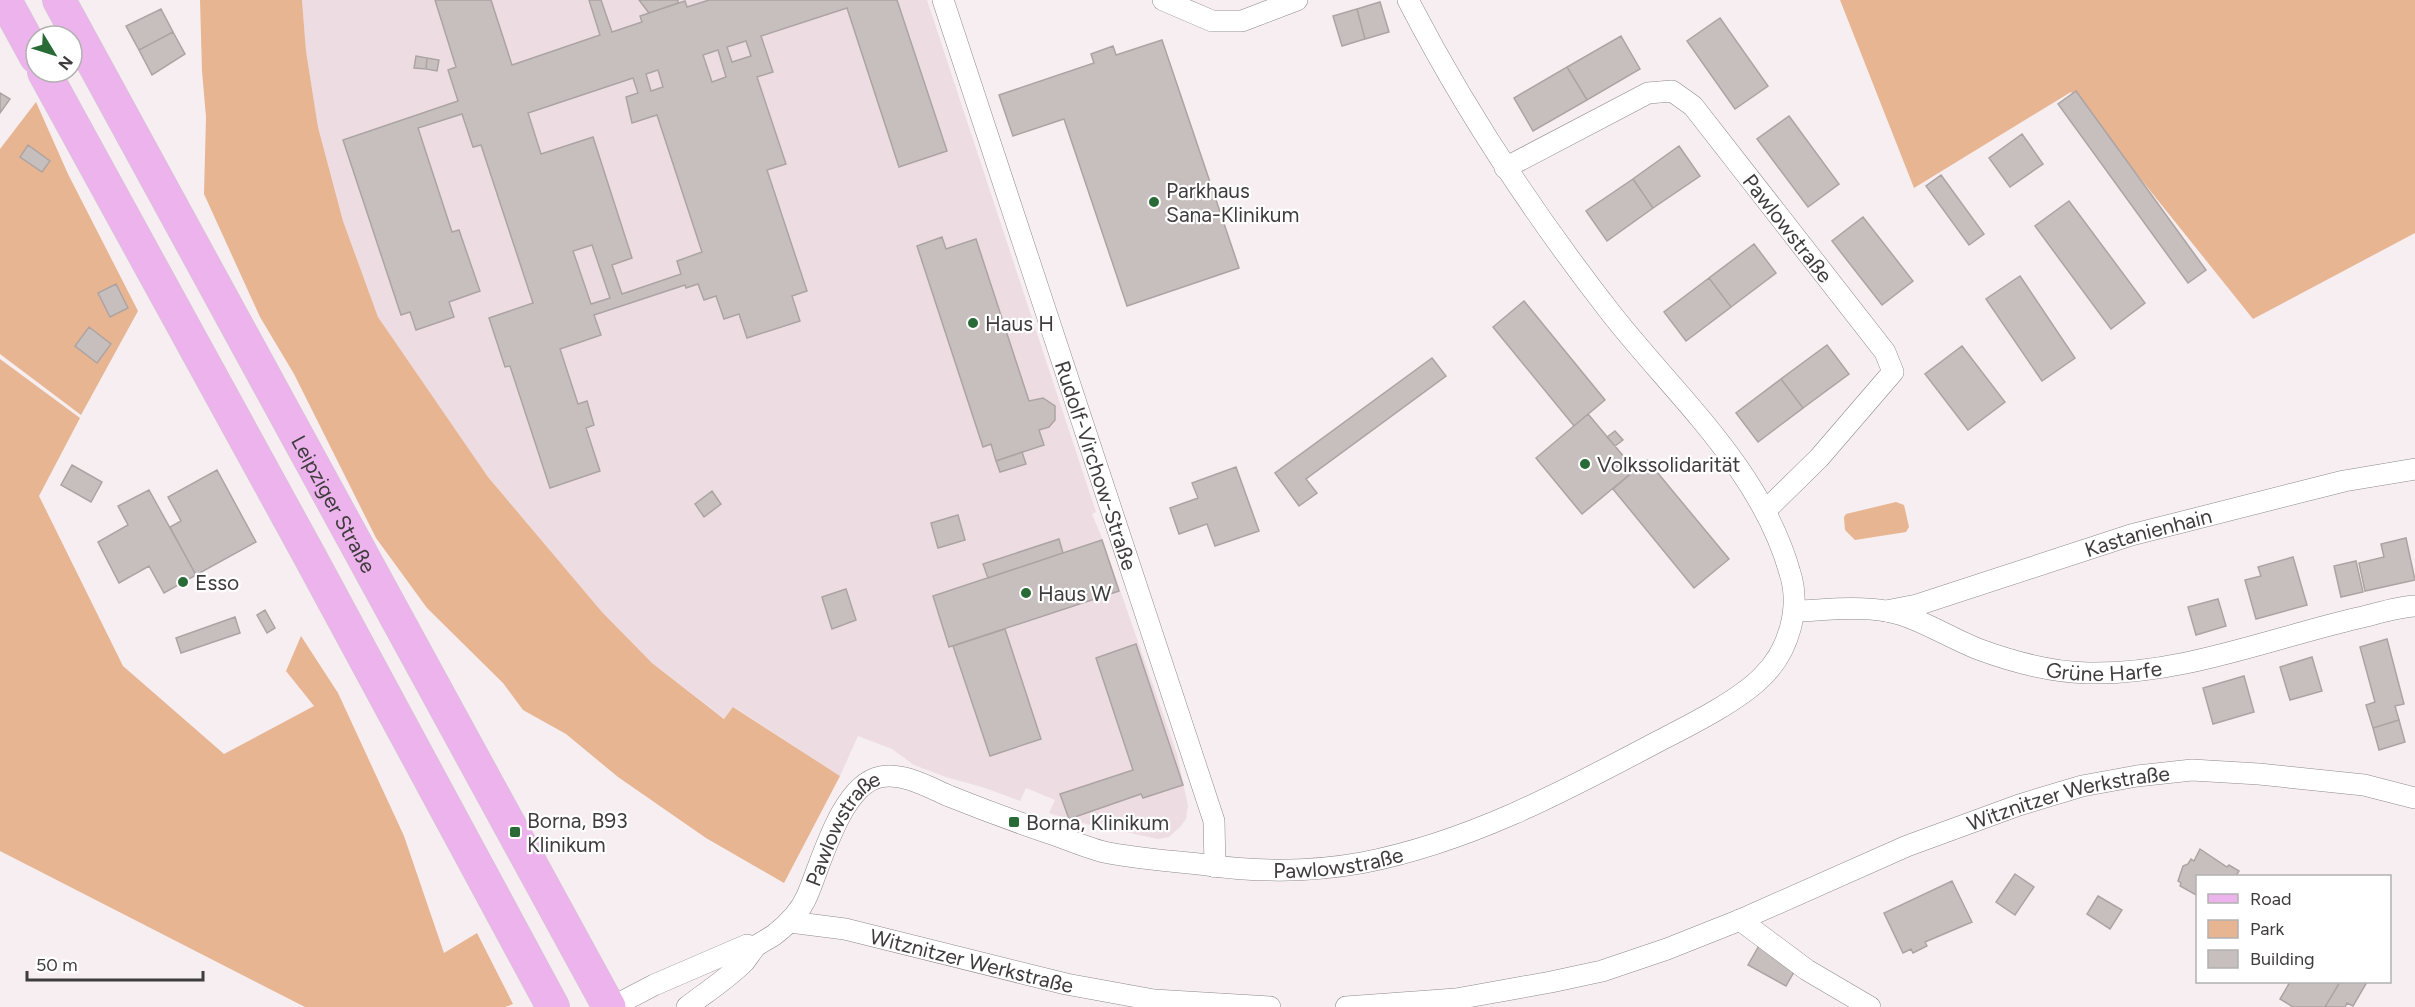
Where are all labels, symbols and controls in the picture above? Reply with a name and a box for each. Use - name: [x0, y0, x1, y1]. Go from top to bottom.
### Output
- north arrow: [24, 24, 84, 84]
- text: N: [54, 52, 77, 74]
- street label: Pawlowstraße: [1738, 169, 1838, 287]
- place label: Parkhaus Sana-Klinikum: [1166, 178, 1299, 227]
- marker: Parkhaus Sana-Klinikum: [1147, 195, 1161, 209]
- place label: Haus H: [985, 311, 1054, 336]
- marker: Haus H: [966, 316, 980, 330]
- street label: Rudolf-Virchow-Straße: [1050, 357, 1143, 573]
- street label: Leipziger Straße: [287, 431, 382, 577]
- place label: Volkssolidarität: [1597, 452, 1741, 477]
- marker: Volkssolidarität: [1578, 457, 1592, 471]
- street label: Kastanienhain: [2081, 503, 2214, 562]
- place label: Esso: [195, 570, 239, 595]
- marker: Esso: [176, 575, 190, 589]
- place label: Haus W: [1038, 581, 1111, 606]
- marker: Haus W: [1019, 586, 1033, 600]
- street label: Grüne Harfe: [2044, 655, 2163, 686]
- street label: Witznitzer Werkstraße: [1963, 760, 2171, 835]
- street label: Pawlowstraße: [800, 765, 884, 889]
- place label: Borna, B93 Klinikum: [527, 808, 628, 857]
- place label: Borna, Klinikum: [1026, 810, 1169, 835]
- marker: Borna, Klinikum: [1007, 815, 1021, 829]
- marker: Borna, B93 Klinikum: [508, 825, 522, 839]
- street label: Pawlowstraße: [1273, 841, 1406, 883]
- legend: [2196, 875, 2391, 983]
- text: Road: [2250, 888, 2291, 910]
- text: Park: [2250, 918, 2285, 940]
- street label: Witznitzer Werkstraße: [867, 923, 1075, 998]
- scale bar: [27, 944, 202, 982]
- text: Building: [2250, 948, 2315, 970]
- text: 50 m: [36, 954, 78, 976]

